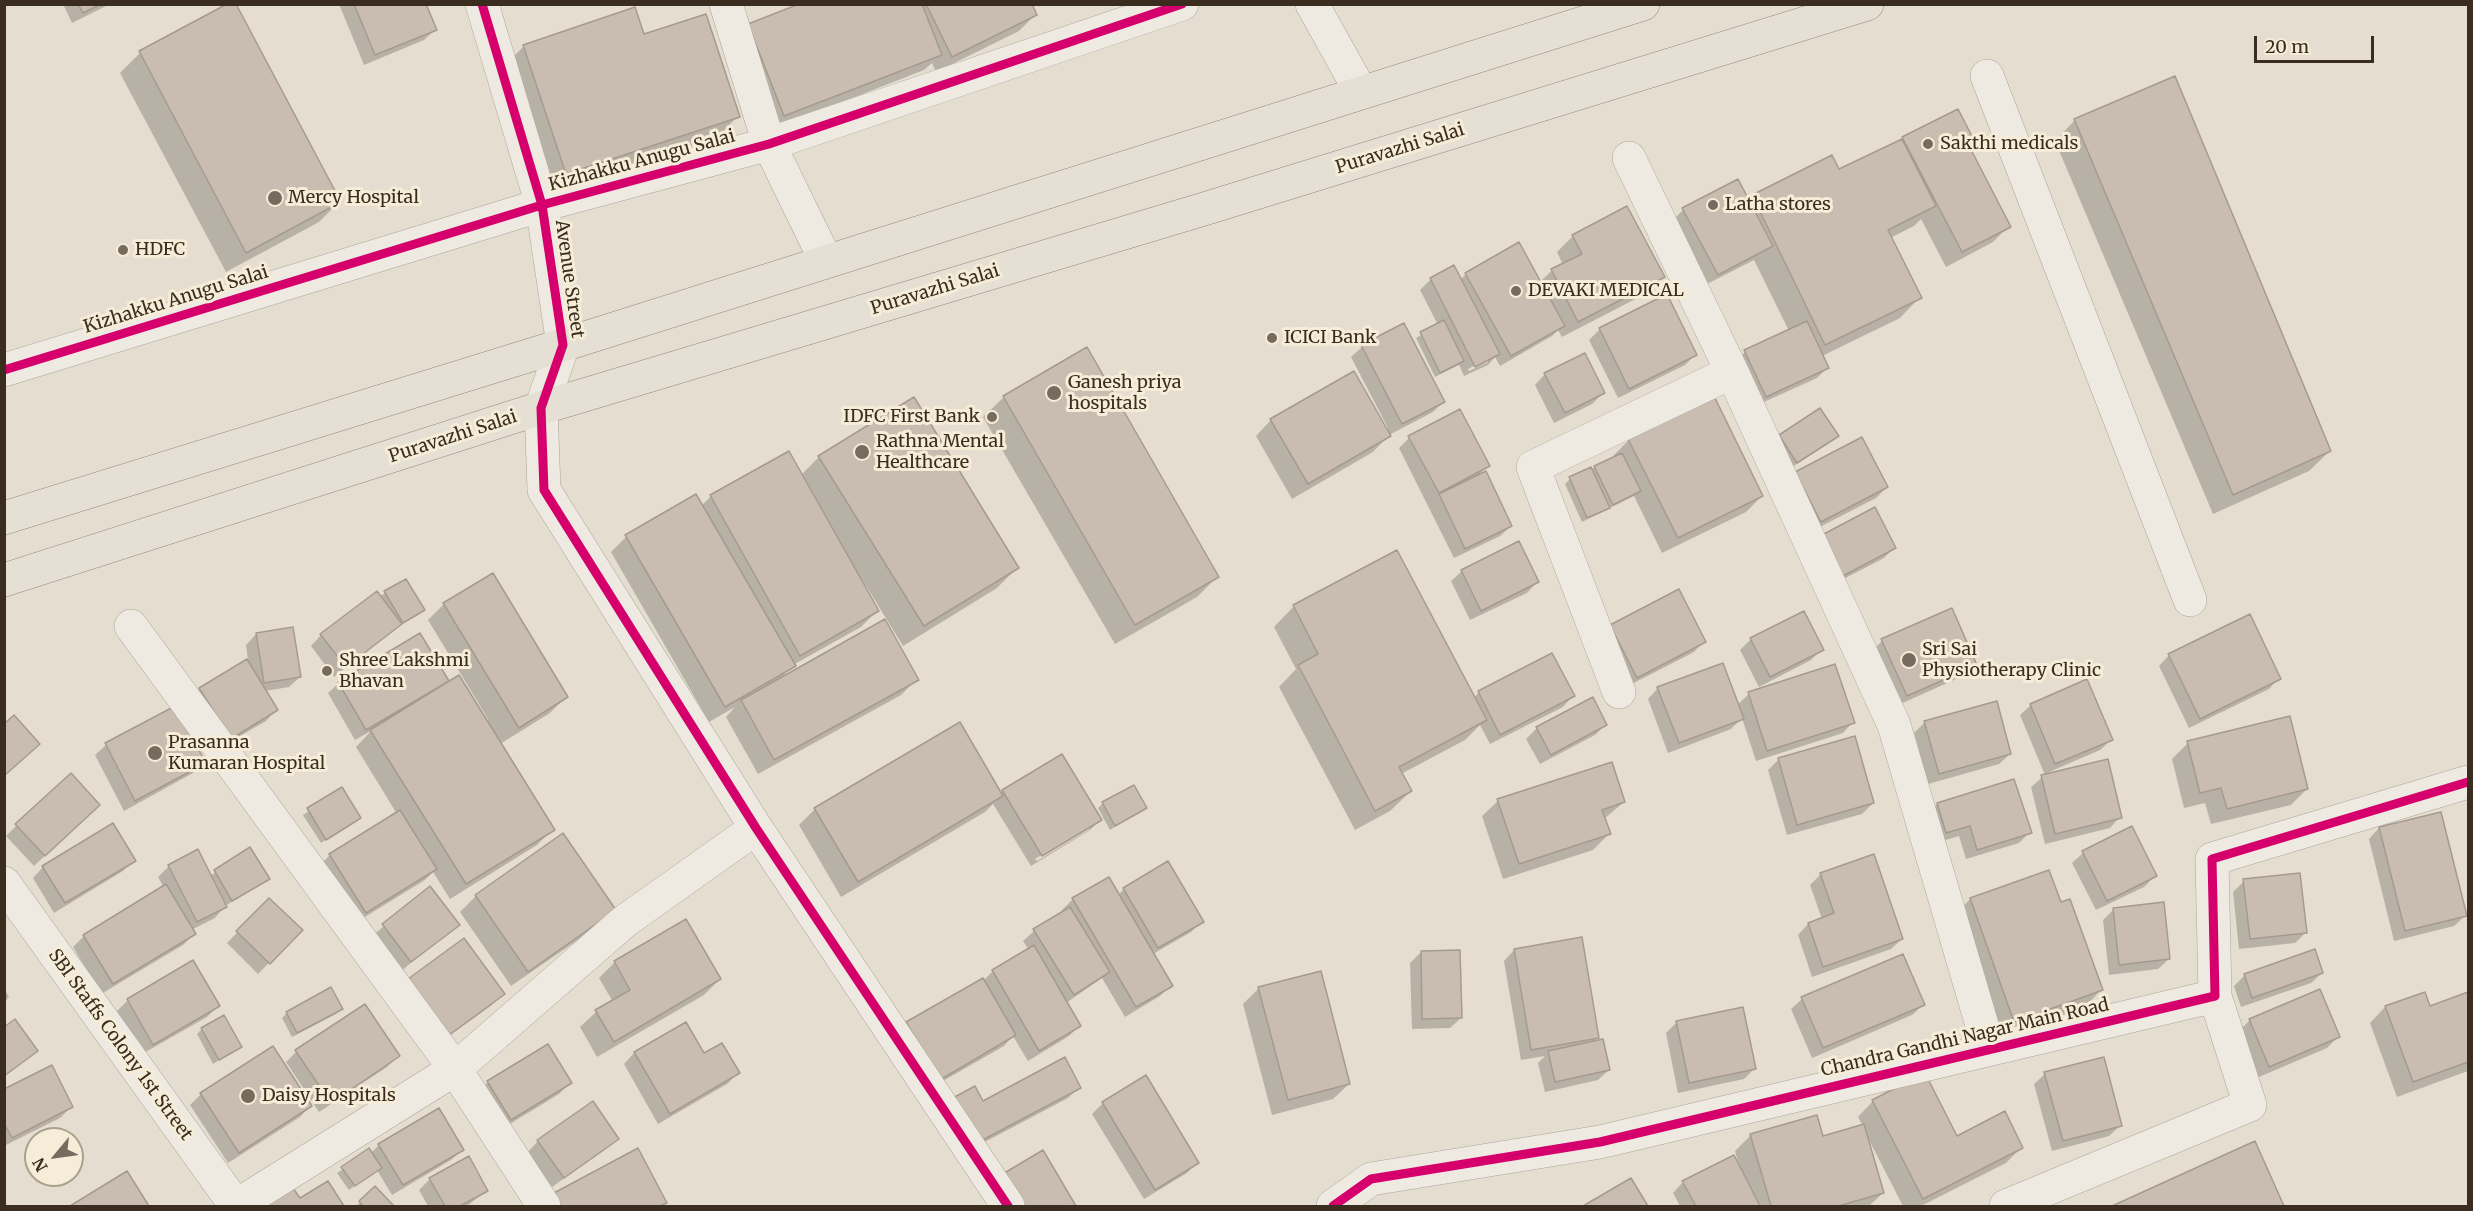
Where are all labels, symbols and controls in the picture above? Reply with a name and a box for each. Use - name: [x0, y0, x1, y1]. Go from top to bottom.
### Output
- scale bar: [2257, 24, 2377, 62]
- text: 20 m: [2265, 35, 2309, 58]
- street label: Puravazhi Salai: [1333, 119, 1467, 179]
- street label: Kizhakku Anugu Salai: [546, 126, 738, 196]
- place label: Sakthi medicals: [1940, 133, 2078, 155]
- marker: Sakthi medicals: [1921, 137, 1935, 151]
- place label: Mercy Hospital: [288, 187, 419, 209]
- marker: Mercy Hospital: [266, 189, 284, 207]
- place label: Latha stores: [1725, 194, 1831, 216]
- marker: Latha stores: [1706, 198, 1720, 212]
- street label: Avenue Street: [550, 219, 588, 339]
- place label: HDFC: [135, 239, 185, 261]
- marker: HDFC: [116, 243, 130, 257]
- street label: Puravazhi Salai: [868, 260, 1002, 320]
- street label: Kizhakku Anugu Salai: [81, 262, 271, 338]
- place label: DEVAKI MEDICAL: [1528, 280, 1684, 302]
- marker: DEVAKI MEDICAL: [1509, 284, 1523, 298]
- place label: ICICI Bank: [1284, 327, 1377, 349]
- marker: ICICI Bank: [1265, 331, 1279, 345]
- place label: Ganesh priya hospitals: [1068, 372, 1181, 415]
- marker: Ganesh priya hospitals: [1045, 384, 1063, 402]
- street label: Puravazhi Salai: [386, 406, 520, 468]
- place label: IDFC First Bank: [843, 406, 980, 428]
- marker: IDFC First Bank: [985, 410, 999, 424]
- place label: Rathna Mental Healthcare: [876, 431, 1004, 474]
- marker: Rathna Mental Healthcare: [853, 443, 871, 461]
- place label: Sri Sai Physiotherapy Clinic: [1922, 639, 2101, 682]
- place label: Shree Lakshmi Bhavan: [339, 650, 469, 692]
- marker: Sri Sai Physiotherapy Clinic: [1900, 651, 1918, 669]
- marker: Shree Lakshmi Bhavan: [320, 664, 334, 678]
- place label: Prasanna Kumaran Hospital: [168, 732, 325, 774]
- marker: Prasanna Kumaran Hospital: [146, 744, 164, 762]
- street label: SBI Staffs Colony 1st Street: [43, 945, 197, 1145]
- street label: Chandra Gandhi Nagar Main Road: [1819, 994, 2111, 1082]
- place label: Daisy Hospitals: [262, 1085, 396, 1107]
- marker: Daisy Hospitals: [239, 1087, 257, 1105]
- north arrow: [24, 1127, 84, 1187]
- text: N: [28, 1154, 52, 1175]

